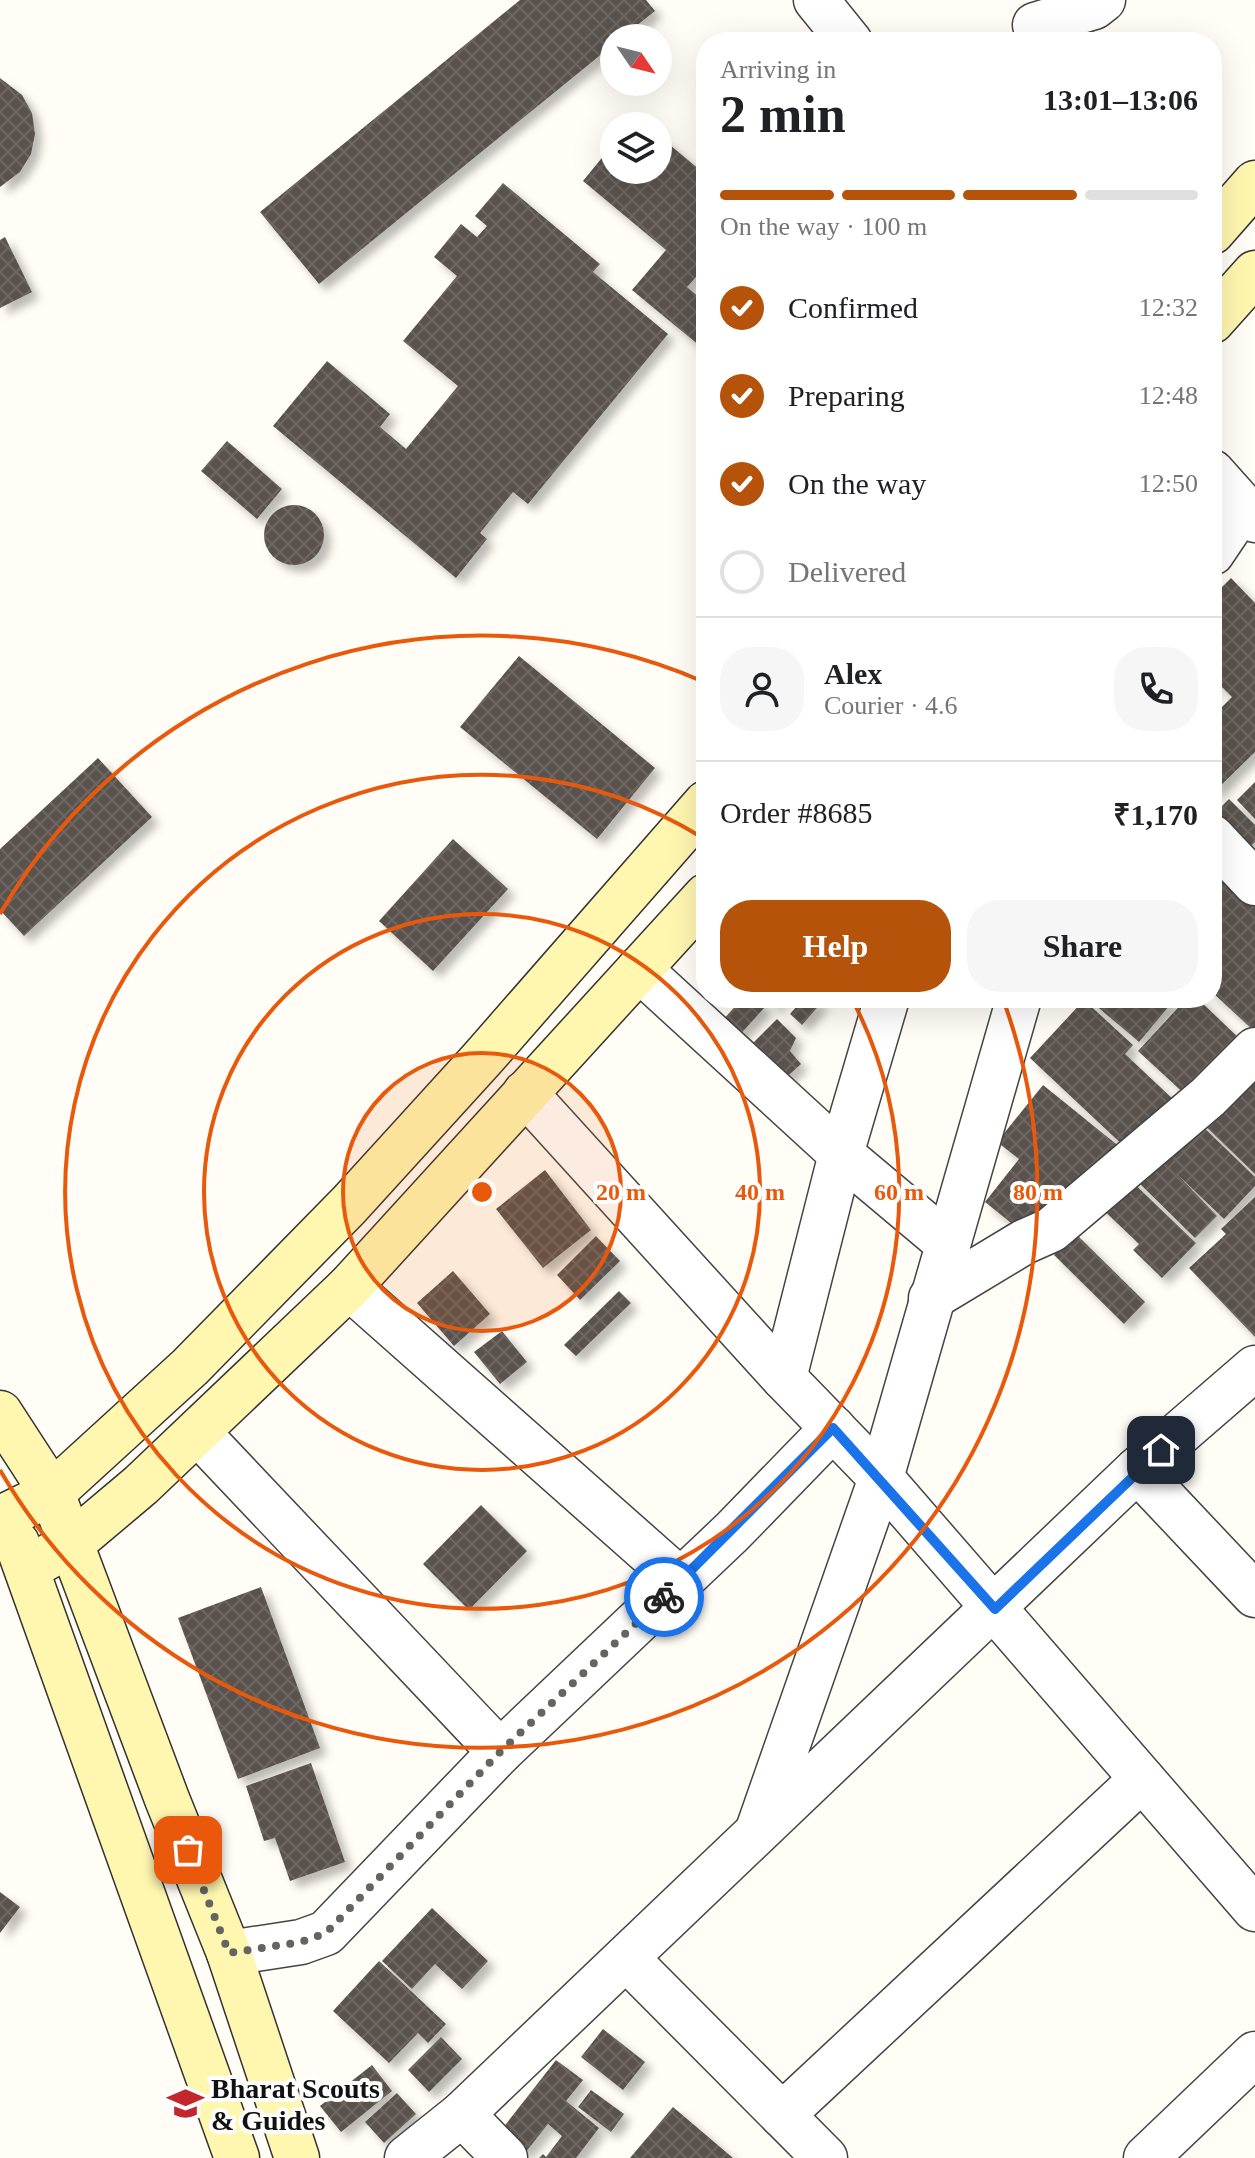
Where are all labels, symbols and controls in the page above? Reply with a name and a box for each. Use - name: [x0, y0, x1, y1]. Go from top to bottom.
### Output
- north arrow: [600, 24, 672, 96]
- map controls: [600, 24, 672, 184]
- text: Arriving in: [720, 55, 836, 84]
- text: 13:01–13:06: [1043, 83, 1198, 116]
- text: 2 min: [720, 86, 846, 143]
- button: layers: [600, 112, 672, 184]
- text: On the way · 100 m: [720, 212, 927, 241]
- icon: check: [720, 286, 764, 330]
- text: Confirmed: [788, 291, 918, 324]
- text: 12:32: [1139, 293, 1198, 322]
- icon: check: [720, 374, 764, 418]
- text: Preparing: [788, 379, 905, 412]
- text: 12:48: [1139, 381, 1198, 410]
- icon: check: [720, 462, 764, 506]
- text: On the way: [788, 467, 926, 500]
- text: 12:50: [1139, 469, 1198, 498]
- text: Delivered: [788, 555, 906, 588]
- button: person: [720, 647, 804, 731]
- button: phone: [1114, 647, 1198, 731]
- text: Alex: [824, 657, 882, 690]
- text: Courier · 4.6: [824, 691, 958, 720]
- text: Order #8685: [720, 796, 872, 829]
- text: ₹1,170: [1113, 798, 1198, 831]
- button: Help: [720, 900, 951, 992]
- button: Share: [967, 900, 1198, 992]
- centre of rings: [468, 1178, 496, 1206]
- text: 20 m: [596, 1179, 646, 1205]
- text: 40 m: [735, 1179, 785, 1205]
- text: 60 m: [874, 1179, 924, 1205]
- text: 80 m: [1013, 1179, 1063, 1205]
- pin: [1127, 1416, 1195, 1484]
- icon: home: [1139, 1428, 1183, 1472]
- courier: [624, 1557, 704, 1637]
- icon: bike: [642, 1575, 686, 1619]
- pin: [154, 1816, 222, 1884]
- icon: bag: [166, 1828, 210, 1872]
- place label: Bharat Scouts & Guides: [211, 2073, 380, 2136]
- school or university icon: Bharat Scouts & Guides: [166, 2085, 204, 2123]

